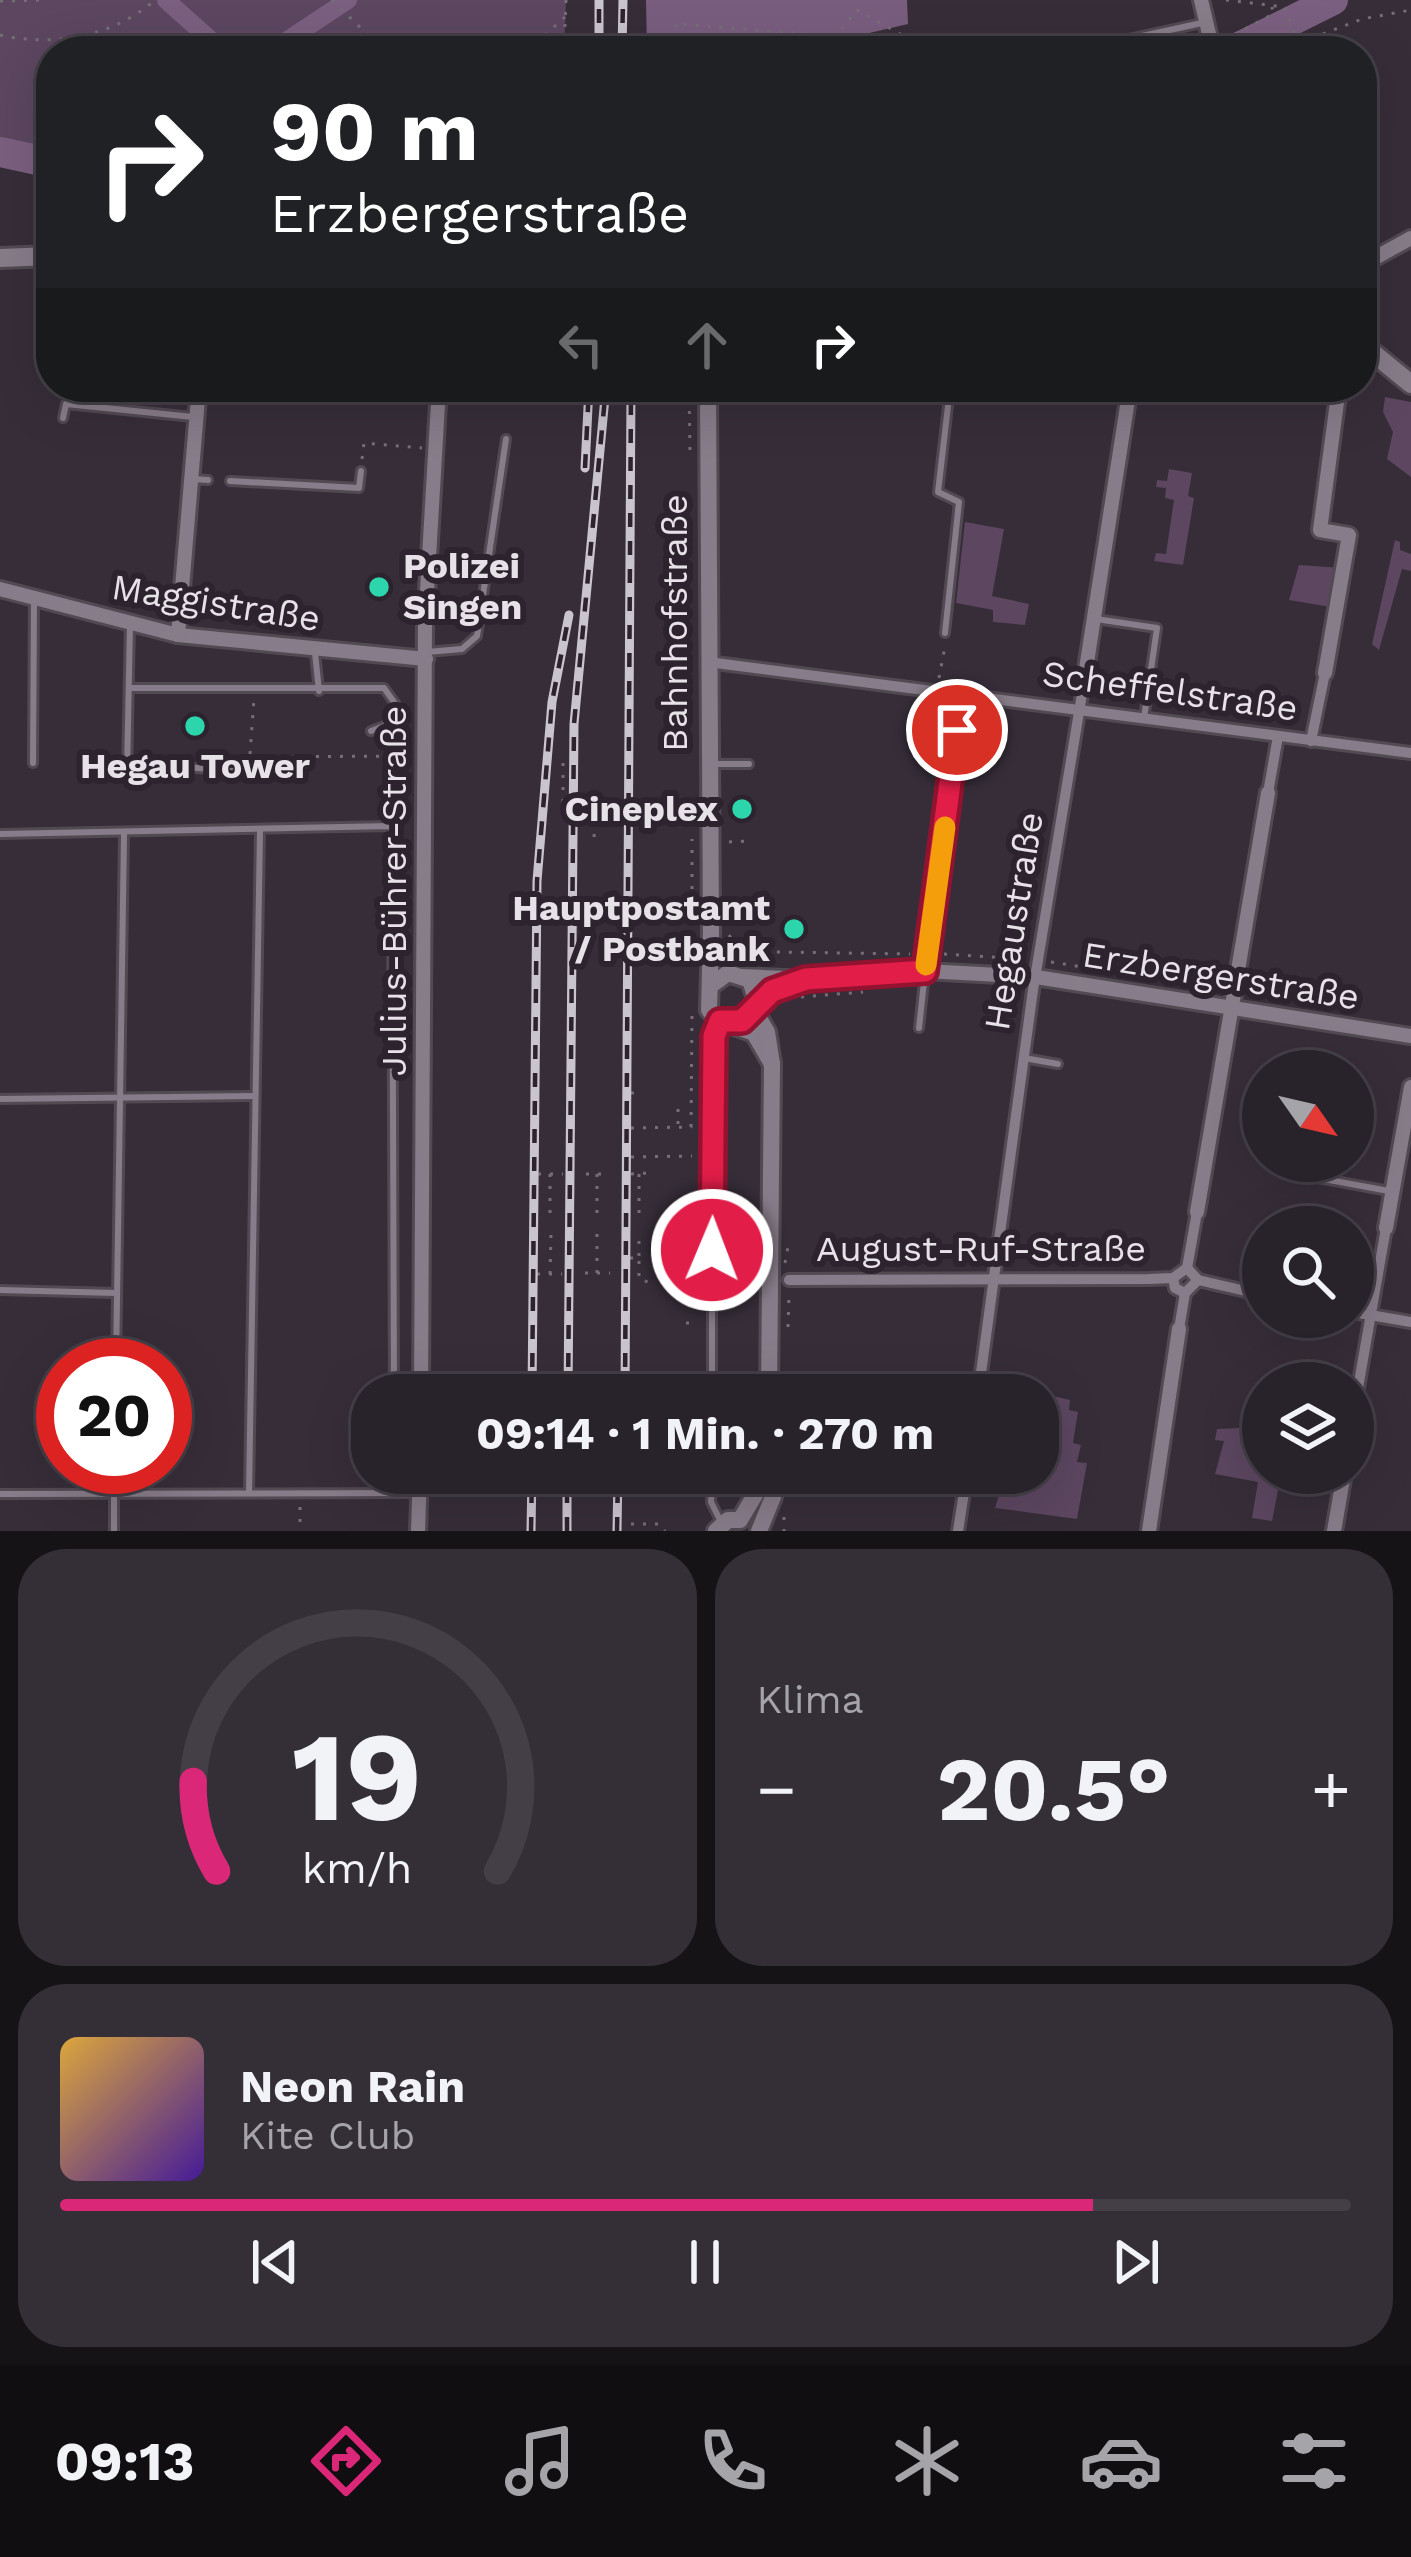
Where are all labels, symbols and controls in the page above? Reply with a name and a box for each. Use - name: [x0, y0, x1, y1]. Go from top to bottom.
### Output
- text: 90 m: [270, 82, 479, 180]
- icon: right: [72, 84, 228, 240]
- text: Erzbergerstraße: [270, 182, 689, 245]
- icon: left: [548, 312, 614, 378]
- icon: ahead: [674, 312, 740, 378]
- icon: right: [800, 312, 866, 378]
- street label: Bahnhofstraße: [654, 494, 696, 752]
- place label: Polizei Singen: [403, 545, 522, 628]
- street label: Maggistraße: [109, 566, 323, 640]
- marker: Polizei Singen: [366, 574, 392, 600]
- street label: Scheffelstraße: [1040, 652, 1300, 730]
- pin: [906, 679, 1008, 781]
- icon: arrive: [924, 697, 990, 763]
- street label: Julius-Bührer-Straße: [373, 706, 415, 1076]
- marker: Hegau Tower: [182, 713, 208, 739]
- place label: Hegau Tower: [80, 745, 311, 787]
- place label: Cineplex: [564, 788, 718, 830]
- marker: Cineplex: [729, 796, 755, 822]
- street label: Hegaustraße: [976, 809, 1052, 1033]
- place label: Hauptpostamt / Postbank: [512, 887, 771, 970]
- marker: Hauptpostamt / Postbank: [781, 916, 807, 942]
- street label: Erzbergerstraße: [1080, 933, 1362, 1019]
- north arrow: [1242, 1050, 1374, 1182]
- map controls: [1242, 1050, 1374, 1494]
- position arrow: [649, 1187, 775, 1313]
- button: search: [1242, 1206, 1374, 1338]
- street label: August-Ruf-Straße: [816, 1228, 1146, 1270]
- speed limit sign: 20: [36, 1338, 192, 1494]
- button: layers: [1242, 1362, 1374, 1494]
- text: 09:14 · 1 Min. · 270 m: [476, 1407, 934, 1460]
- text: Klima: [757, 1677, 864, 1722]
- text: 19: [292, 1704, 423, 1850]
- text: 20.5°: [937, 1736, 1171, 1842]
- text: −: [757, 1751, 796, 1828]
- text: +: [1311, 1751, 1351, 1828]
- text: km/h: [302, 1842, 412, 1892]
- text: Neon Rain: [240, 2060, 465, 2113]
- text: Kite Club: [240, 2113, 415, 2158]
- icon: previous: [242, 2229, 308, 2295]
- icon: pause: [672, 2229, 738, 2295]
- icon: next: [1103, 2229, 1169, 2295]
- icon: directions: [304, 2419, 388, 2503]
- icon: music: [498, 2419, 582, 2503]
- icon: phone: [691, 2419, 775, 2503]
- icon: climate: [885, 2419, 969, 2503]
- icon: car: [1079, 2419, 1163, 2503]
- icon: filters: [1272, 2419, 1356, 2503]
- text: 09:13: [55, 2430, 194, 2493]

